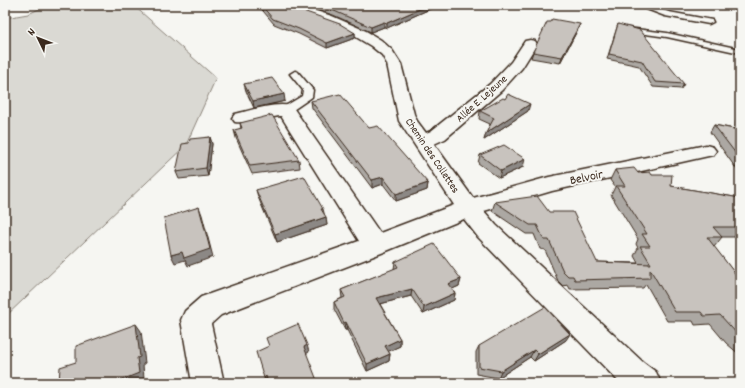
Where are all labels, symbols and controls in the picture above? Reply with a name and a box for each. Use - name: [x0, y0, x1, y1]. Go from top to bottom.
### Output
- north arrow: [18, 18, 58, 58]
- text: N: [24, 25, 40, 40]
- street label: Allée E. Lejeune: [453, 72, 512, 127]
- street label: Chemin des Collettes: [400, 115, 463, 197]
- street label: Belvoir: [568, 166, 605, 191]

